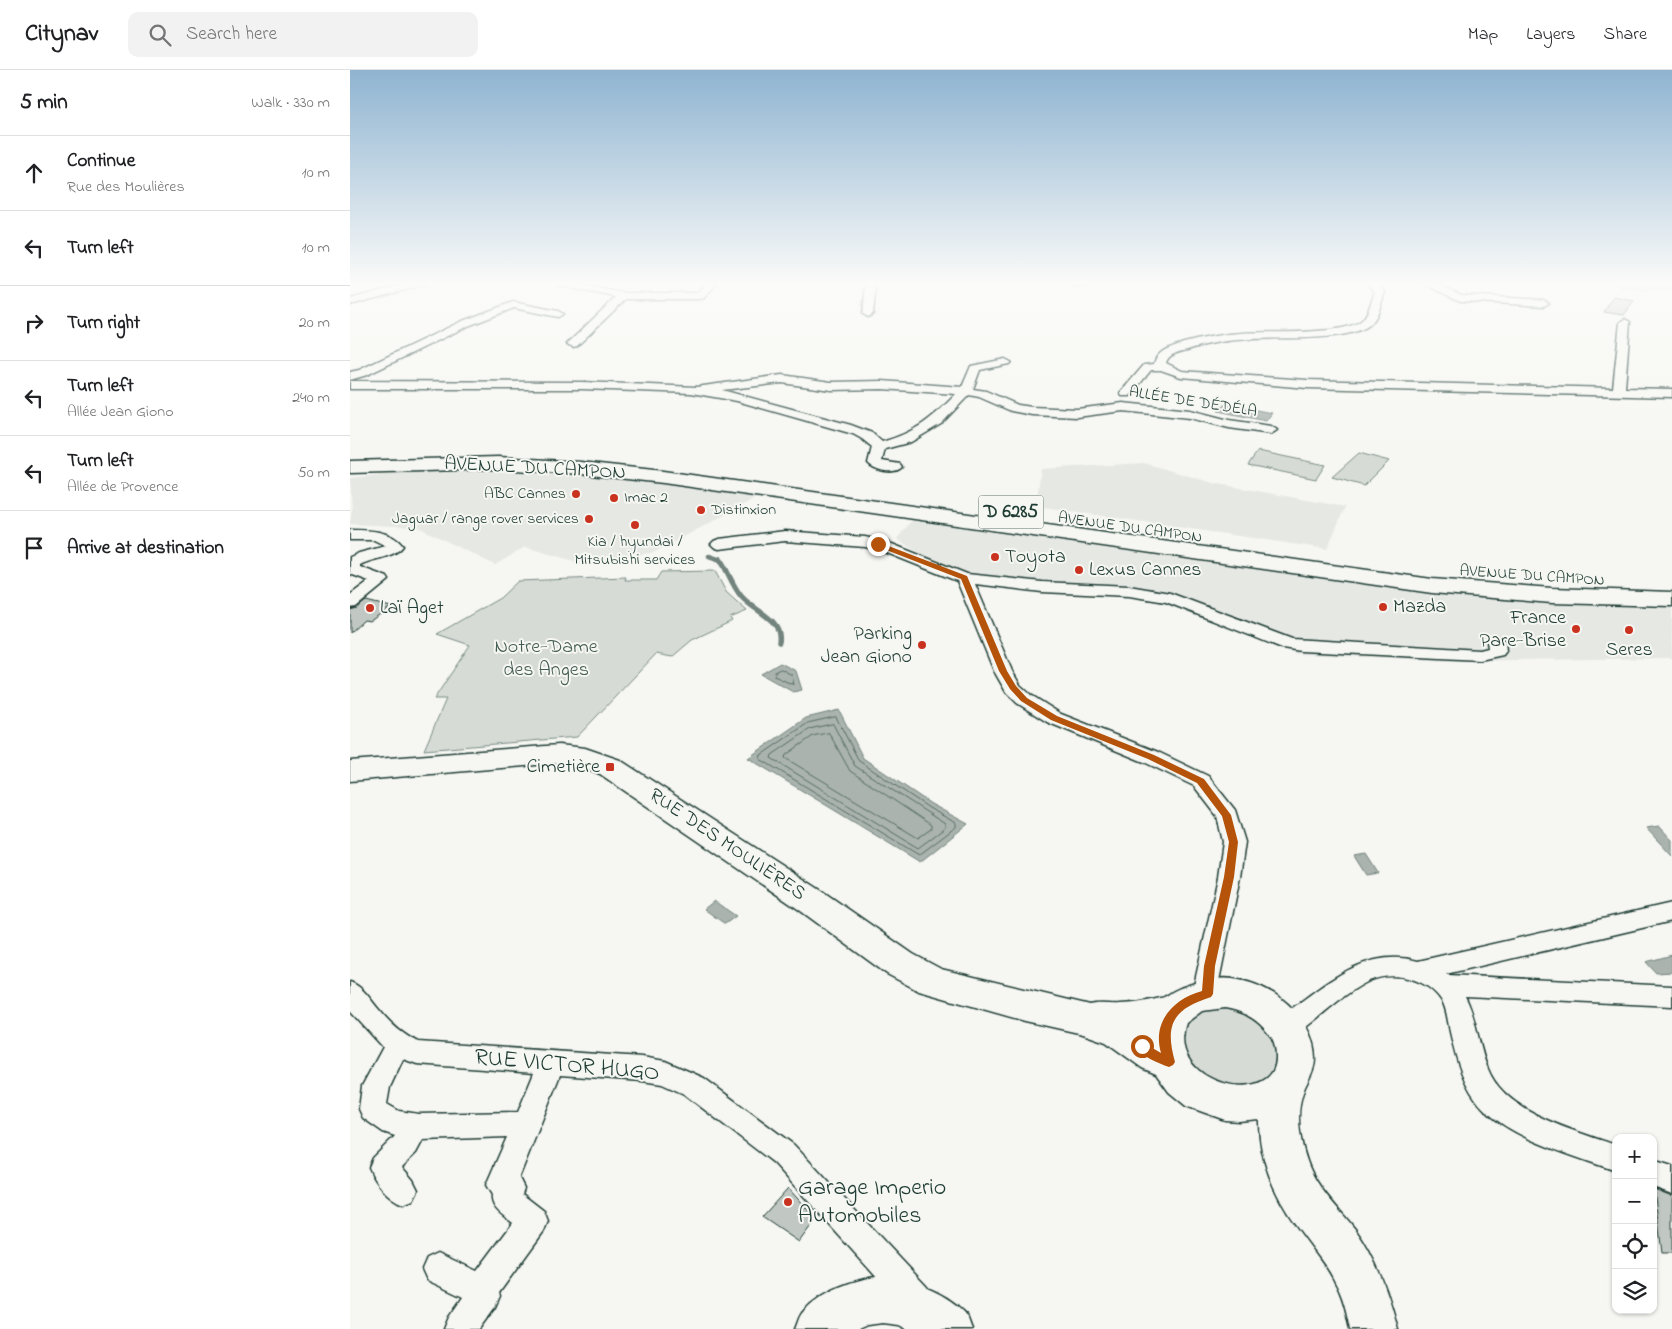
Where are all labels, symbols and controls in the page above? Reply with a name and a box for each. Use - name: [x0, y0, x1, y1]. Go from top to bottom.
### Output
- search box: [128, 12, 478, 57]
- text: Citynav: [25, 17, 98, 52]
- icon: search: [146, 21, 174, 49]
- text: Search here: [186, 21, 277, 48]
- text: Map: [1468, 22, 1498, 48]
- text: Layers: [1526, 22, 1576, 48]
- text: Share: [1604, 22, 1647, 48]
- text: 5 min: [20, 88, 68, 118]
- text: Walk · 330 m: [251, 91, 330, 115]
- text: Continue: [67, 148, 135, 175]
- icon: ahead: [20, 159, 48, 187]
- text: 10 m: [302, 161, 330, 185]
- text: Rue des Moulières: [67, 175, 185, 199]
- icon: left: [20, 234, 48, 262]
- text: Turn left: [67, 235, 134, 262]
- text: 10 m: [302, 236, 330, 260]
- icon: right: [20, 309, 48, 337]
- text: Turn right: [67, 310, 140, 337]
- text: 20 m: [299, 311, 330, 335]
- text: Turn left: [67, 373, 134, 400]
- street label: ALLÉE DE DÉDÉLA: [1127, 380, 1259, 424]
- icon: left: [20, 384, 48, 412]
- text: 240 m: [292, 386, 330, 410]
- text: Allée Jean Giono: [67, 400, 174, 424]
- text: Turn left: [67, 448, 134, 475]
- street label: AVENUE DU CAMPON: [443, 450, 627, 488]
- icon: left: [20, 459, 48, 487]
- text: 50 m: [298, 461, 330, 485]
- text: Allée de Provence: [67, 475, 178, 499]
- place label: ABC Cannes: [484, 482, 566, 506]
- place label: Imac 2: [624, 486, 668, 510]
- marker: ABC Cannes: [570, 488, 582, 500]
- marker: Imac 2: [608, 492, 620, 504]
- road number: D 6285: [978, 496, 1044, 528]
- place label: Distinxion: [710, 498, 776, 522]
- marker: Distinxion: [695, 504, 707, 516]
- street label: AVENUE DU CAMPON: [1056, 506, 1204, 550]
- place label: Jaguar / range rover services: [392, 507, 579, 531]
- marker: Jaguar / range rover services: [583, 513, 595, 525]
- marker: Kia / hyundai / Mitsubishi services: [629, 519, 641, 531]
- place label: Kia / hyundai / Mitsubishi services: [575, 530, 695, 572]
- route end: [867, 533, 890, 556]
- icon: arrive: [20, 534, 48, 562]
- text: Arrive at destination: [67, 535, 224, 562]
- place label: Toyota: [1005, 543, 1066, 572]
- marker: Toyota: [989, 551, 1001, 563]
- place label: Lexus Cannes: [1089, 556, 1202, 585]
- street label: AVENUE DU CAMPON: [1459, 559, 1605, 593]
- marker: Lexus Cannes: [1073, 564, 1085, 576]
- place label: Mazda: [1393, 593, 1446, 622]
- place label: Laï Aget: [380, 594, 444, 624]
- marker: Mazda: [1377, 601, 1389, 613]
- marker: Laï Aget: [364, 602, 376, 614]
- place label: France Pare-Brise: [1480, 604, 1566, 656]
- place label: Parking Jean Giono: [821, 620, 912, 672]
- marker: France Pare-Brise: [1570, 623, 1582, 635]
- marker: Seres: [1623, 624, 1635, 636]
- park label: Notre-Dame des Anges: [494, 633, 598, 686]
- place label: Seres: [1605, 636, 1653, 665]
- marker: Parking Jean Giono: [916, 639, 928, 651]
- place label: Cimetière: [527, 753, 600, 782]
- marker: Cimetière: [604, 761, 616, 773]
- street label: RUE DES MOULIÈRES: [643, 782, 811, 908]
- route start: [1131, 1035, 1154, 1058]
- street label: RUE VICTOR HUGO: [473, 1040, 661, 1092]
- map controls: [1612, 1134, 1657, 1314]
- button: +: [1612, 1134, 1657, 1179]
- place label: Garage Imperio Automobiles: [798, 1171, 946, 1234]
- button: −: [1612, 1179, 1657, 1224]
- marker: Garage Imperio Automobiles: [782, 1196, 794, 1208]
- button: locate: [1612, 1224, 1657, 1269]
- button: layers: [1612, 1269, 1657, 1314]

